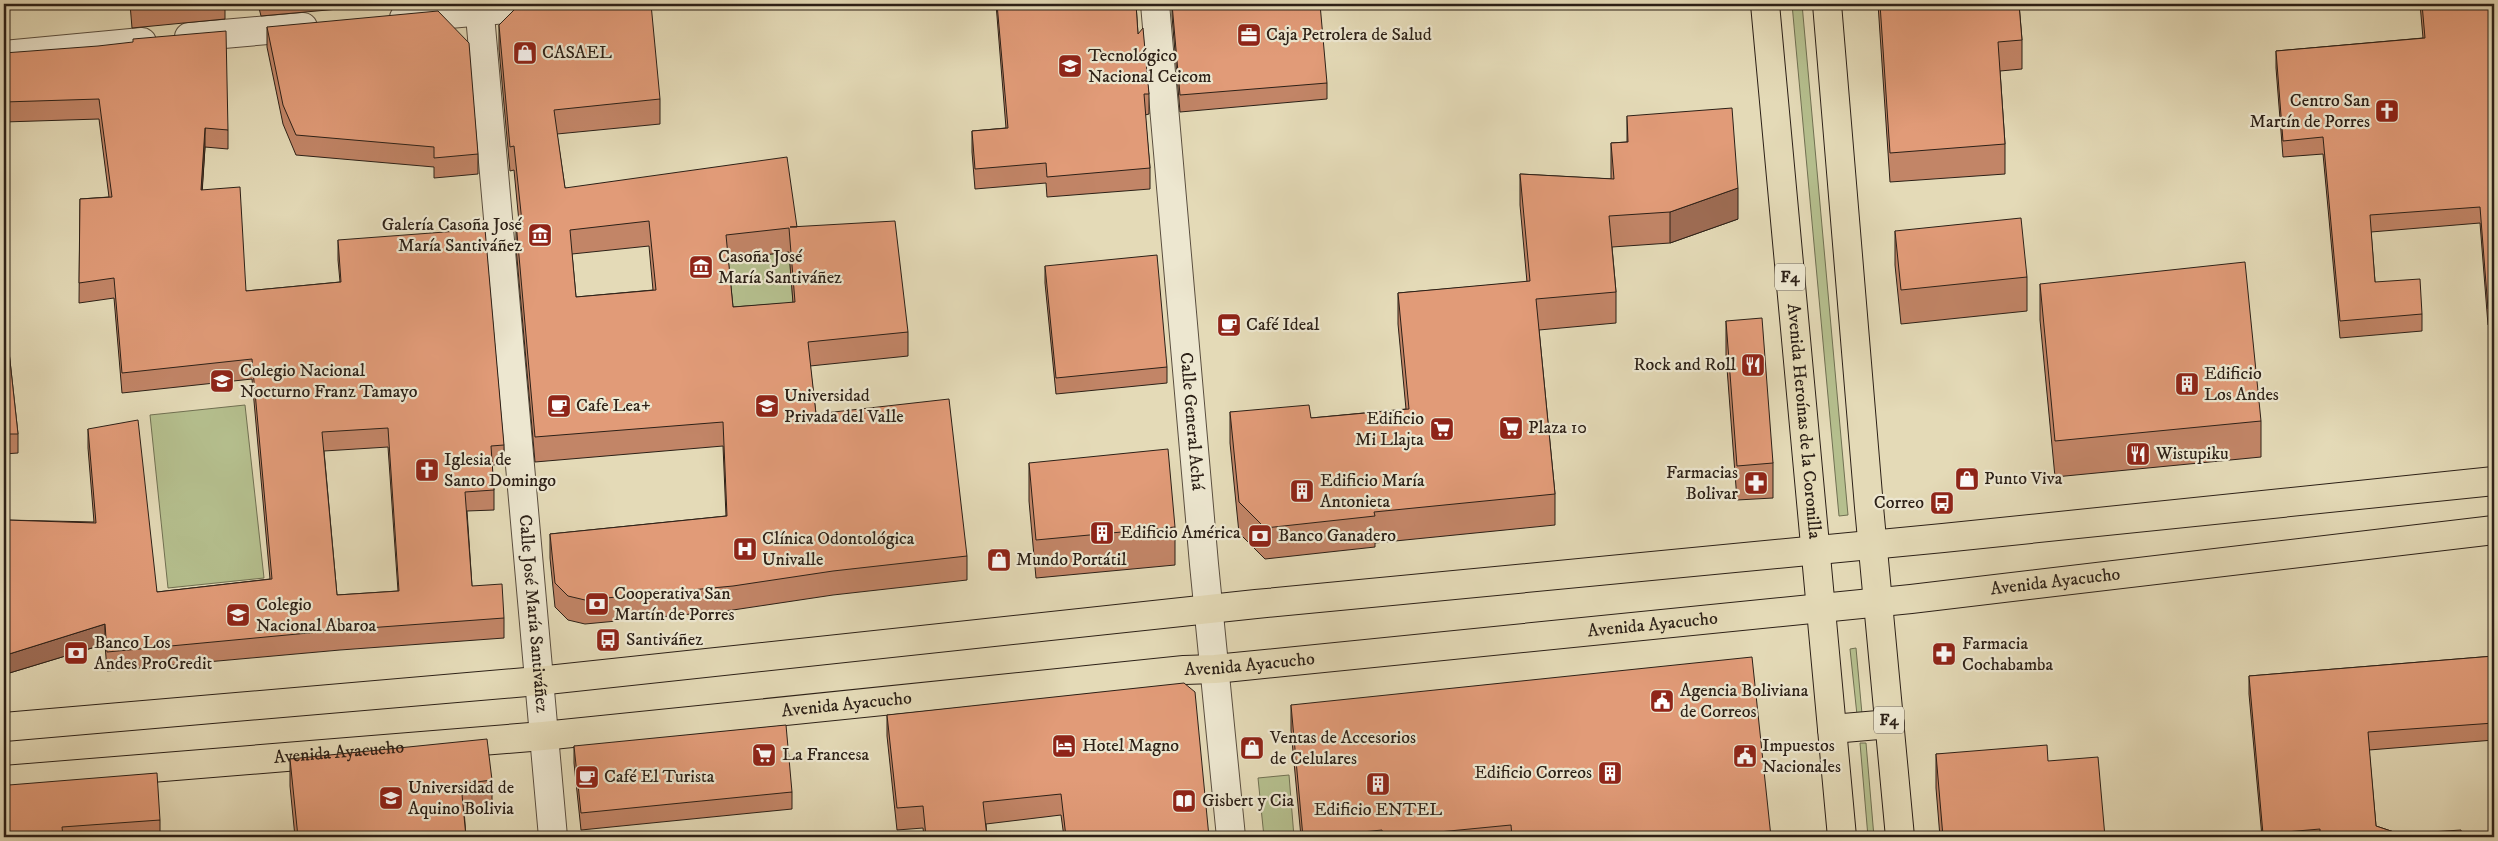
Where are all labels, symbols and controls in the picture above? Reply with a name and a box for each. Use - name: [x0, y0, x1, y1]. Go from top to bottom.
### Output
- office icon: Caja Petrolera de Salud: [1236, 22, 1262, 48]
- place label: Caja Petrolera de Salud: [1266, 24, 1432, 46]
- shop icon: CASAEL: [512, 40, 538, 66]
- place label: CASAEL: [542, 42, 612, 64]
- place label: Tecnológico Nacional Ceicom: [1088, 45, 1212, 88]
- school or university icon: Tecnológico Nacional Ceicom: [1057, 53, 1083, 79]
- place label: Centro San Martín de Porres: [2250, 90, 2371, 133]
- church icon: Centro San Martín de Porres: [2374, 98, 2400, 124]
- place label: Galería Casoña José María Santiváñez: [382, 214, 523, 257]
- museum icon: Galería Casoña José María Santiváñez: [527, 222, 553, 248]
- place label: Casoña José María Santiváñez: [718, 246, 842, 289]
- museum icon: Casoña José María Santiváñez: [688, 254, 714, 280]
- road number: F4: [1775, 264, 1805, 290]
- street label: Avenida Heroínas de la Coronilla: [1782, 303, 1825, 540]
- cafe icon: Café Ideal: [1216, 312, 1242, 338]
- place label: Café Ideal: [1246, 314, 1320, 336]
- street label: Calle General Achá: [1175, 351, 1209, 492]
- restaurant icon: Rock and Roll: [1740, 352, 1766, 378]
- place label: Rock and Roll: [1634, 354, 1737, 376]
- place label: Colegio Nacional Nocturno Franz Tamayo: [240, 360, 418, 403]
- place label: Edificio Los Andes: [2204, 363, 2279, 406]
- school or university icon: Colegio Nacional Nocturno Franz Tamayo: [209, 368, 235, 394]
- building icon: Edificio Los Andes: [2174, 371, 2200, 397]
- place label: Universidad Privada del Valle: [784, 385, 904, 428]
- cafe icon: Cafe Lea+: [546, 393, 572, 419]
- school or university icon: Universidad Privada del Valle: [754, 393, 780, 419]
- place label: Cafe Lea+: [576, 395, 651, 417]
- place label: Edificio Mi Llajta: [1355, 408, 1424, 451]
- supermarket icon: Plaza 10: [1498, 415, 1524, 441]
- supermarket icon: Edificio Mi Llajta: [1429, 416, 1455, 442]
- place label: Plaza 10: [1528, 417, 1587, 439]
- restaurant icon: Wistupiku: [2125, 441, 2151, 467]
- place label: Wistupiku: [2155, 443, 2229, 465]
- place label: Iglesia de Santo Domingo: [444, 449, 556, 492]
- church icon: Iglesia de Santo Domingo: [414, 457, 440, 483]
- place label: Farmacias Bolivar: [1666, 462, 1738, 505]
- shop icon: Punto Viva: [1954, 466, 1980, 492]
- place label: Punto Viva: [1984, 468, 2063, 490]
- place label: Edificio María Antonieta: [1320, 470, 1425, 513]
- pharmacy icon: Farmacias Bolivar: [1743, 470, 1769, 496]
- building icon: Edificio María Antonieta: [1289, 478, 1315, 504]
- bus stop icon: Correo: [1929, 490, 1955, 516]
- place label: Correo: [1874, 492, 1924, 514]
- street label: Calle José María Santiváñez: [513, 514, 553, 714]
- building icon: Edificio América: [1089, 520, 1115, 546]
- place label: Edificio América: [1120, 522, 1241, 544]
- bank icon: Banco Ganadero: [1247, 523, 1273, 549]
- place label: Banco Ganadero: [1278, 525, 1396, 547]
- place label: Clínica Odontológica Univalle: [762, 528, 915, 571]
- hospital icon: Clínica Odontológica Univalle: [732, 536, 758, 562]
- shop icon: Mundo Portátil: [986, 547, 1012, 573]
- place label: Mundo Portátil: [1016, 549, 1127, 571]
- street label: Avenida Ayacucho: [1989, 563, 2122, 601]
- place label: Cooperativa San Martín de Porres: [614, 583, 734, 626]
- bank icon: Cooperativa San Martín de Porres: [584, 591, 610, 617]
- place label: Colegio Nacional Abaroa: [256, 594, 376, 637]
- school or university icon: Colegio Nacional Abaroa: [225, 602, 251, 628]
- street label: Avenida Ayacucho: [1586, 607, 1719, 642]
- bus stop icon: Santiváñez: [595, 627, 621, 653]
- place label: Santiváñez: [626, 629, 703, 651]
- place label: Banco Los Andes ProCredit: [94, 632, 213, 675]
- place label: Farmacia Cochabamba: [1962, 633, 2054, 676]
- bank icon: Banco Los Andes ProCredit: [63, 640, 89, 666]
- pharmacy icon: Farmacia Cochabamba: [1931, 641, 1957, 667]
- street label: Avenida Ayacucho: [1184, 648, 1316, 681]
- place label: Agencia Boliviana de Correos: [1680, 680, 1809, 723]
- street label: Avenida Ayacucho: [780, 687, 913, 722]
- public building icon: Agencia Boliviana de Correos: [1649, 688, 1675, 714]
- road number: F4: [1874, 706, 1904, 734]
- place label: Ventas de Accesorios de Celulares: [1269, 727, 1416, 770]
- hotel icon: Hotel Magno: [1051, 733, 1077, 759]
- place label: Hotel Magno: [1082, 735, 1179, 757]
- shop icon: Ventas de Accesorios de Celulares: [1239, 735, 1265, 761]
- place label: Impuestos Nacionales: [1762, 735, 1841, 778]
- street label: Avenida Ayacucho: [273, 736, 405, 769]
- supermarket icon: La Francesa: [751, 742, 777, 768]
- public building icon: Impuestos Nacionales: [1732, 743, 1758, 769]
- place label: La Francesa: [782, 744, 870, 766]
- building icon: Edificio Correos: [1597, 760, 1623, 786]
- place label: Edificio Correos: [1474, 762, 1592, 784]
- cafe icon: Café El Turista: [574, 764, 600, 790]
- place label: Café El Turista: [604, 766, 715, 788]
- building icon: Edificio ENTEL: [1365, 771, 1391, 797]
- place label: Universidad de Aquino Bolivia: [408, 777, 514, 820]
- school or university icon: Universidad de Aquino Bolivia: [378, 785, 404, 811]
- library icon: Gisbert y Cia: [1171, 788, 1197, 814]
- place label: Gisbert y Cia: [1202, 790, 1294, 812]
- place label: Edificio ENTEL: [1314, 799, 1442, 821]

